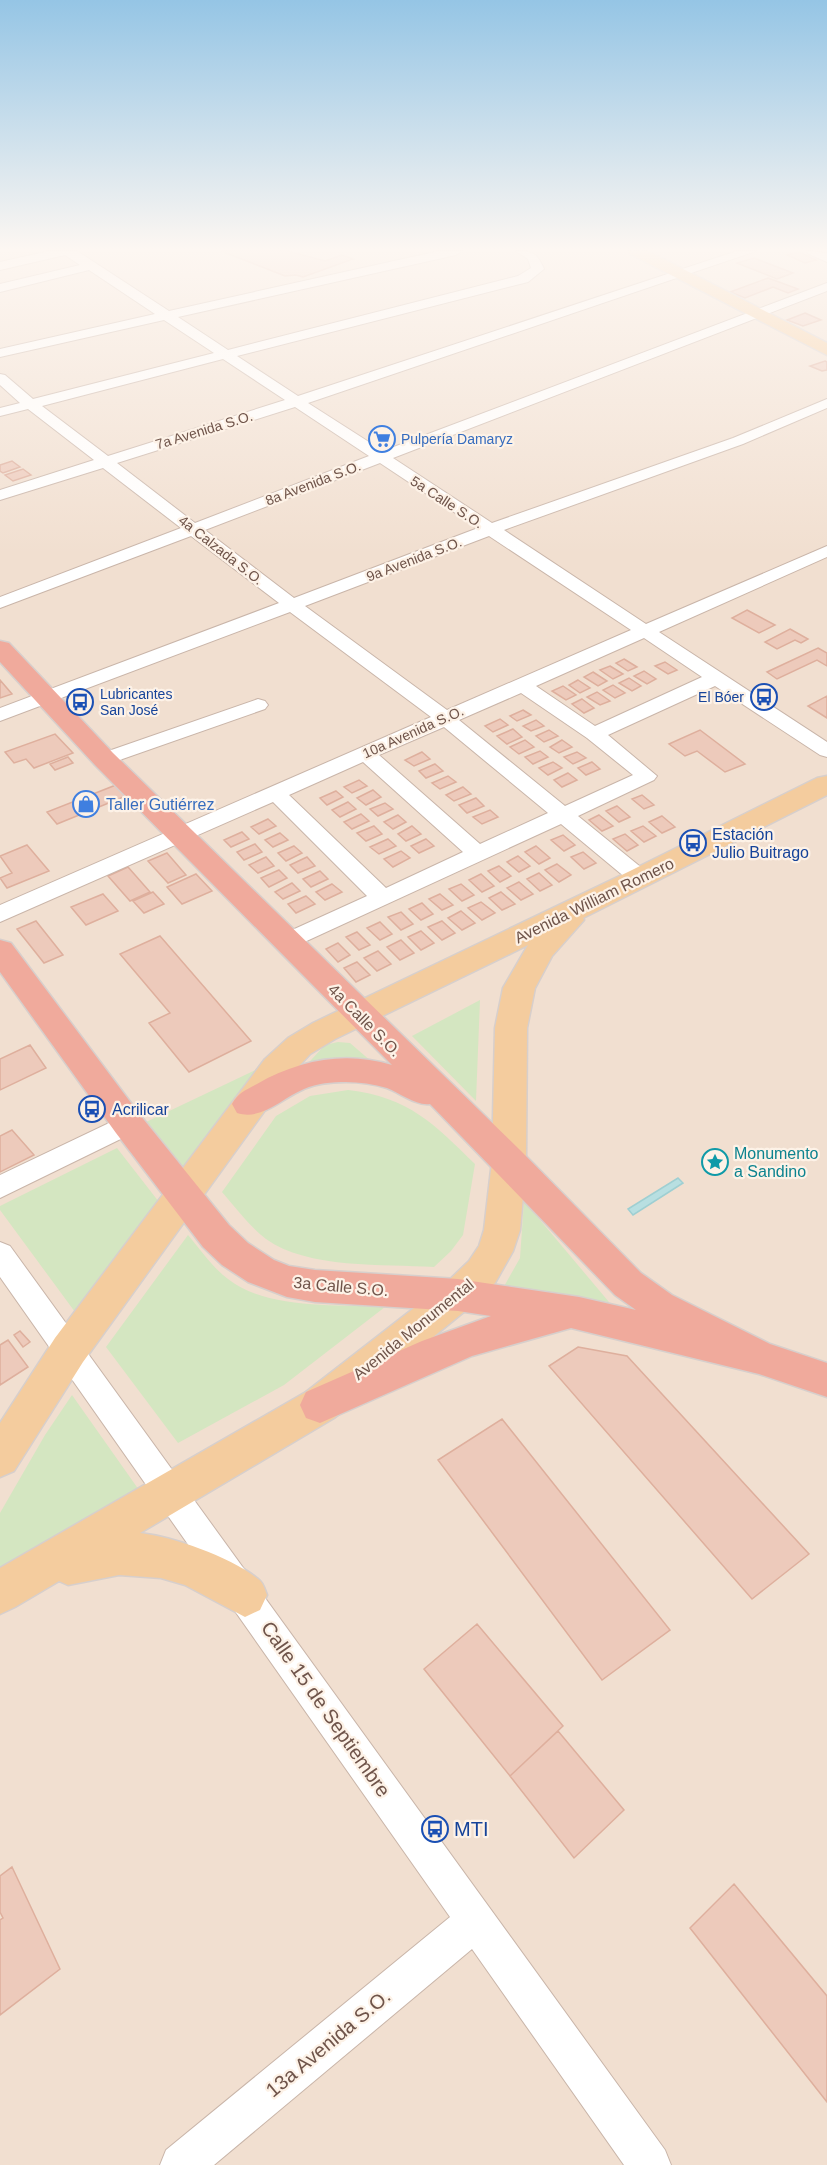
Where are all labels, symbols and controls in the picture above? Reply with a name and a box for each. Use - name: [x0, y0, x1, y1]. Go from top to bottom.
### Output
- street label: 7a Avenida S.O.: [153, 408, 255, 452]
- supermarket icon: Pulpería Damaryz: [367, 424, 397, 454]
- place label: Pulpería Damaryz: [401, 431, 513, 447]
- street label: 8a Avenida S.O.: [263, 457, 363, 509]
- street label: 5a Calle S.O.: [408, 473, 486, 531]
- street label: 4a Calzada S.O.: [176, 512, 266, 588]
- street label: 9a Avenida S.O.: [364, 533, 464, 585]
- bus stop icon: El Bóer: [749, 682, 779, 712]
- place label: Lubricantes San José: [100, 686, 172, 718]
- bus stop icon: Lubricantes San José: [65, 687, 95, 717]
- place label: El Bóer: [698, 689, 744, 705]
- street label: 10a Avenida S.O.: [360, 703, 466, 761]
- shop icon: Taller Gutiérrez: [71, 789, 101, 819]
- place label: Taller Gutiérrez: [106, 796, 214, 813]
- place label: Estación Julio Buitrago: [712, 826, 809, 861]
- bus stop icon: Estación Julio Buitrago: [678, 828, 708, 858]
- street label: Avenida William Romero: [512, 854, 677, 946]
- street label: 4a Calle S.O.: [325, 981, 404, 1060]
- bus stop icon: Acrilicar: [77, 1094, 107, 1124]
- place label: Acrilicar: [112, 1101, 170, 1118]
- place label: Monumento a Sandino: [734, 1145, 819, 1180]
- place icon: Monumento a Sandino: [700, 1147, 730, 1177]
- street label: 3a Calle S.O.: [293, 1274, 389, 1299]
- street label: Avenida Monumental: [350, 1276, 477, 1383]
- street label: Calle 15 de Septiembre: [257, 1617, 395, 1801]
- bus stop icon: MTI: [420, 1814, 450, 1844]
- place label: MTI: [454, 1818, 488, 1840]
- street label: 13a Avenida S.O.: [261, 1985, 395, 2101]

